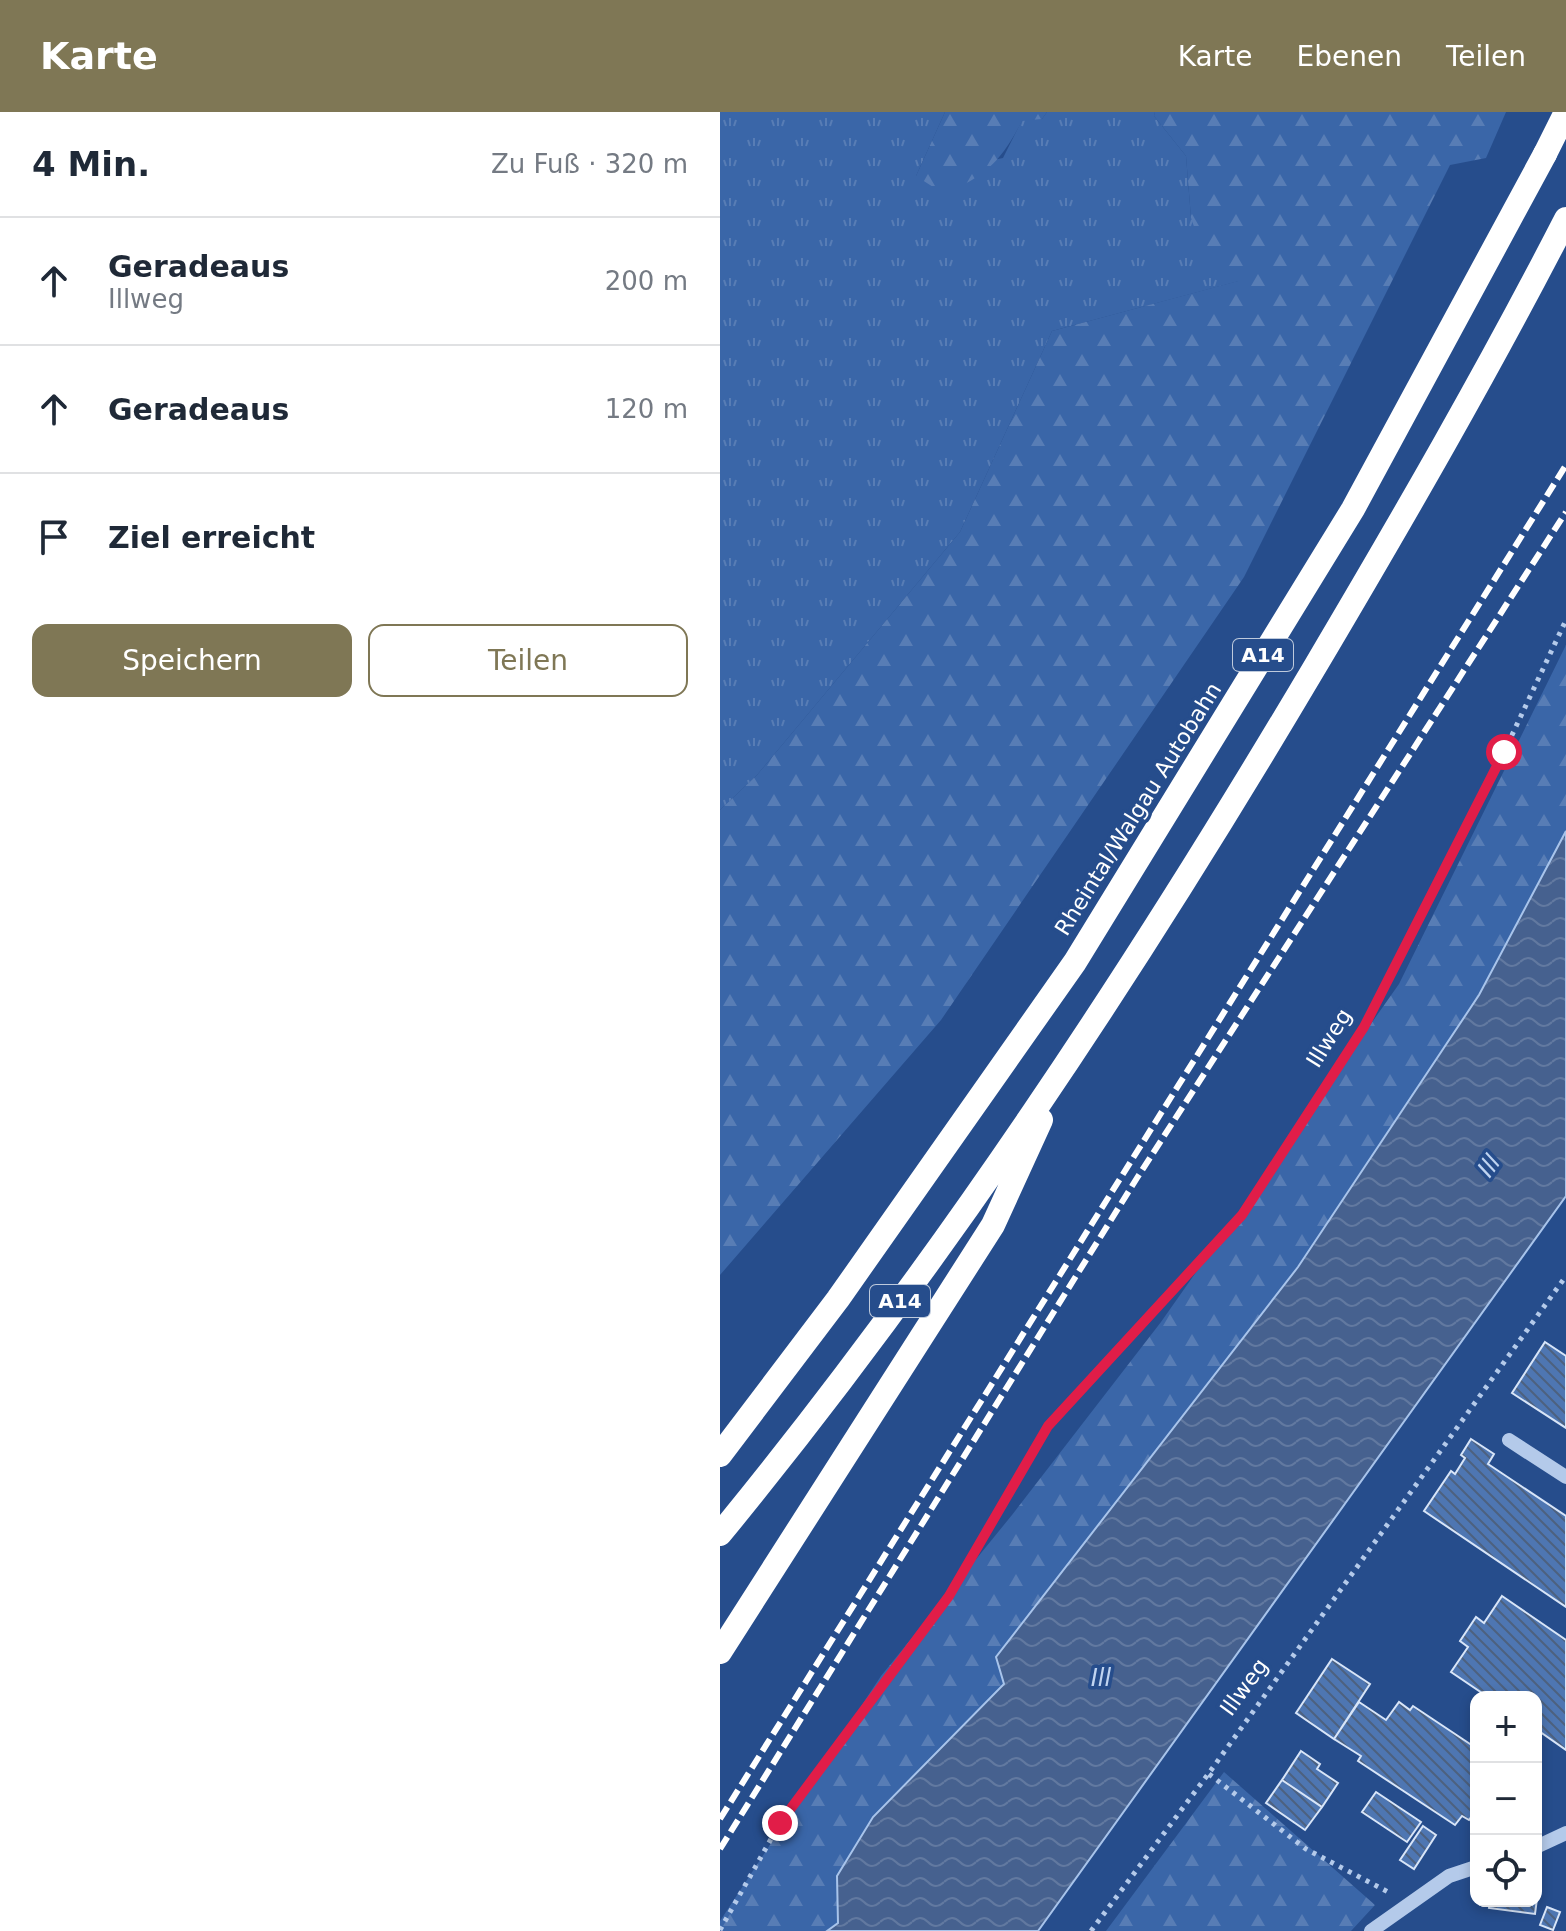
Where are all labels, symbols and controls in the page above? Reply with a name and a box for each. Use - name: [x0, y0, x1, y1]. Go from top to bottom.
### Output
- text: Karte: [40, 34, 158, 78]
- text: Karte: [1178, 40, 1252, 73]
- text: Ebenen: [1296, 40, 1402, 73]
- text: Teilen: [1446, 40, 1526, 73]
- text: 4 Min.: [32, 144, 150, 184]
- text: Zu Fuß · 320 m: [491, 149, 688, 179]
- text: Geradeaus: [108, 249, 289, 284]
- icon: ahead: [32, 259, 76, 303]
- text: 200 m: [605, 266, 688, 296]
- text: Illweg: [108, 284, 184, 314]
- icon: ahead: [32, 387, 76, 431]
- text: Geradeaus: [108, 392, 289, 427]
- text: 120 m: [605, 394, 688, 424]
- icon: arrive: [32, 515, 76, 559]
- text: Ziel erreicht: [108, 520, 315, 555]
- button: Speichern: [32, 624, 352, 697]
- button: Teilen: [368, 624, 688, 697]
- road number: A14: [1233, 639, 1293, 671]
- street label: Rheintal/Walgau Autobahn: [1050, 678, 1226, 940]
- route start: [1486, 734, 1522, 770]
- street label: Illweg: [1301, 1004, 1357, 1072]
- water label: Ill: [1472, 1149, 1507, 1182]
- road number: A14: [870, 1285, 930, 1317]
- street label: Illweg: [1215, 1654, 1273, 1720]
- water label: Ill: [1091, 1664, 1112, 1692]
- map controls: [1470, 1691, 1542, 1907]
- button: +: [1470, 1691, 1542, 1763]
- button: −: [1470, 1763, 1542, 1835]
- route end: [762, 1805, 798, 1841]
- button: locate: [1470, 1835, 1542, 1907]

